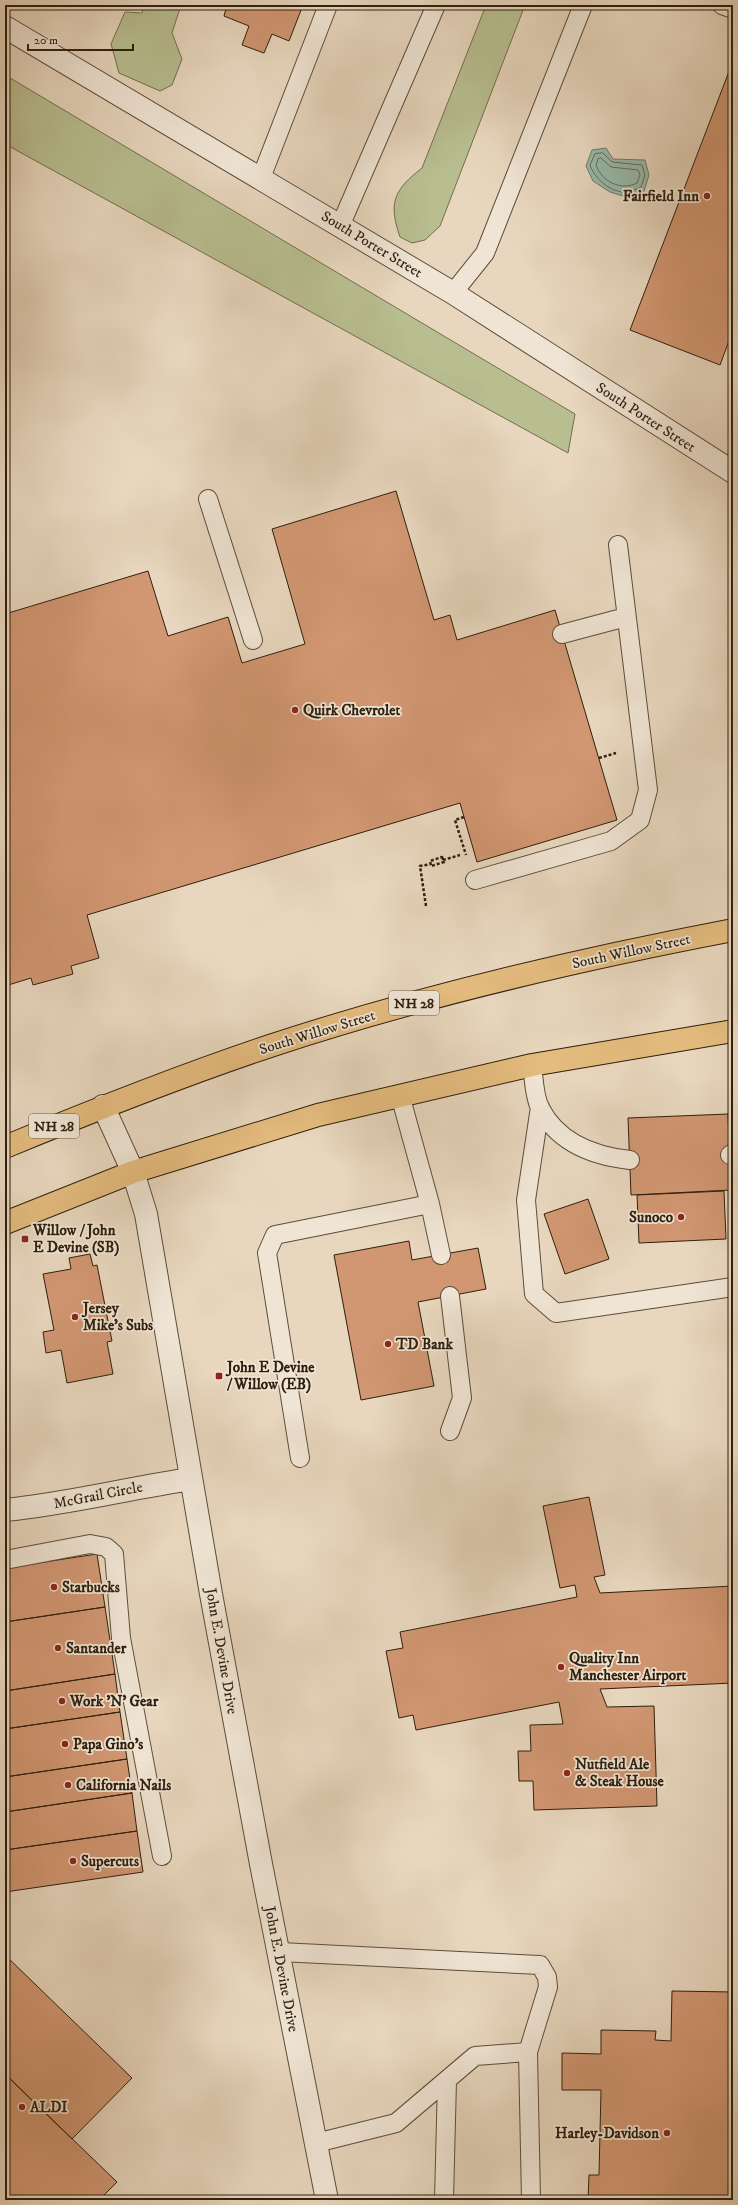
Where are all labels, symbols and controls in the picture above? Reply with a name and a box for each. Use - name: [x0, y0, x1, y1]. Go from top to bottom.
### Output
- scale bar: [28, 26, 133, 52]
- text: 20 m: [34, 33, 58, 48]
- place label: Fairfield Inn: [623, 187, 699, 206]
- marker: Fairfield Inn: [702, 191, 712, 201]
- street label: South Porter Street: [318, 207, 426, 282]
- street label: South Porter Street: [592, 378, 699, 457]
- place label: Quirk Chevrolet: [303, 701, 400, 720]
- marker: Quirk Chevrolet: [290, 705, 300, 715]
- street label: South Willow Street: [570, 930, 692, 973]
- road number: NH 28: [389, 991, 439, 1015]
- street label: South Willow Street: [257, 1006, 378, 1059]
- road number: NH 28: [29, 1114, 79, 1138]
- place label: Sunoco: [629, 1208, 674, 1227]
- marker: Sunoco: [676, 1212, 686, 1222]
- place label: Willow / John E Devine (SB): [32, 1221, 119, 1257]
- marker: Willow / John E Devine (SB): [20, 1234, 30, 1244]
- place label: Jersey Mike's Subs: [81, 1299, 153, 1335]
- marker: Jersey Mike's Subs: [70, 1312, 80, 1322]
- place label: TD Bank: [395, 1335, 453, 1354]
- marker: TD Bank: [383, 1339, 393, 1349]
- place label: John E Devine / Willow (EB): [225, 1358, 315, 1394]
- marker: John E Devine / Willow (EB): [214, 1371, 224, 1381]
- street label: McGrail Circle: [52, 1478, 144, 1513]
- place label: Starbucks: [62, 1578, 120, 1597]
- marker: Starbucks: [49, 1582, 59, 1592]
- street label: John E. Devine Drive: [201, 1585, 242, 1716]
- place label: Santander: [66, 1639, 127, 1658]
- marker: Santander: [53, 1643, 63, 1653]
- place label: Quality Inn Manchester Airport: [569, 1649, 687, 1685]
- marker: Quality Inn Manchester Airport: [556, 1662, 566, 1672]
- place label: Work 'N' Gear: [69, 1692, 159, 1711]
- marker: Work 'N' Gear: [57, 1696, 67, 1706]
- place label: Papa Gino's: [73, 1735, 143, 1754]
- marker: Papa Gino's: [60, 1739, 70, 1749]
- place label: Nutfield Ale & Steak House: [575, 1755, 665, 1791]
- marker: Nutfield Ale & Steak House: [562, 1768, 572, 1778]
- place label: California Nails: [76, 1776, 171, 1795]
- marker: California Nails: [63, 1780, 73, 1790]
- place label: Supercuts: [81, 1852, 139, 1871]
- marker: Supercuts: [68, 1856, 78, 1866]
- street label: John E. Devine Drive: [260, 1903, 303, 2034]
- place label: ALDI: [29, 2098, 68, 2117]
- marker: ALDI: [17, 2102, 27, 2112]
- place label: Harley-Davidson: [555, 2124, 659, 2143]
- marker: Harley-Davidson: [662, 2128, 672, 2138]

